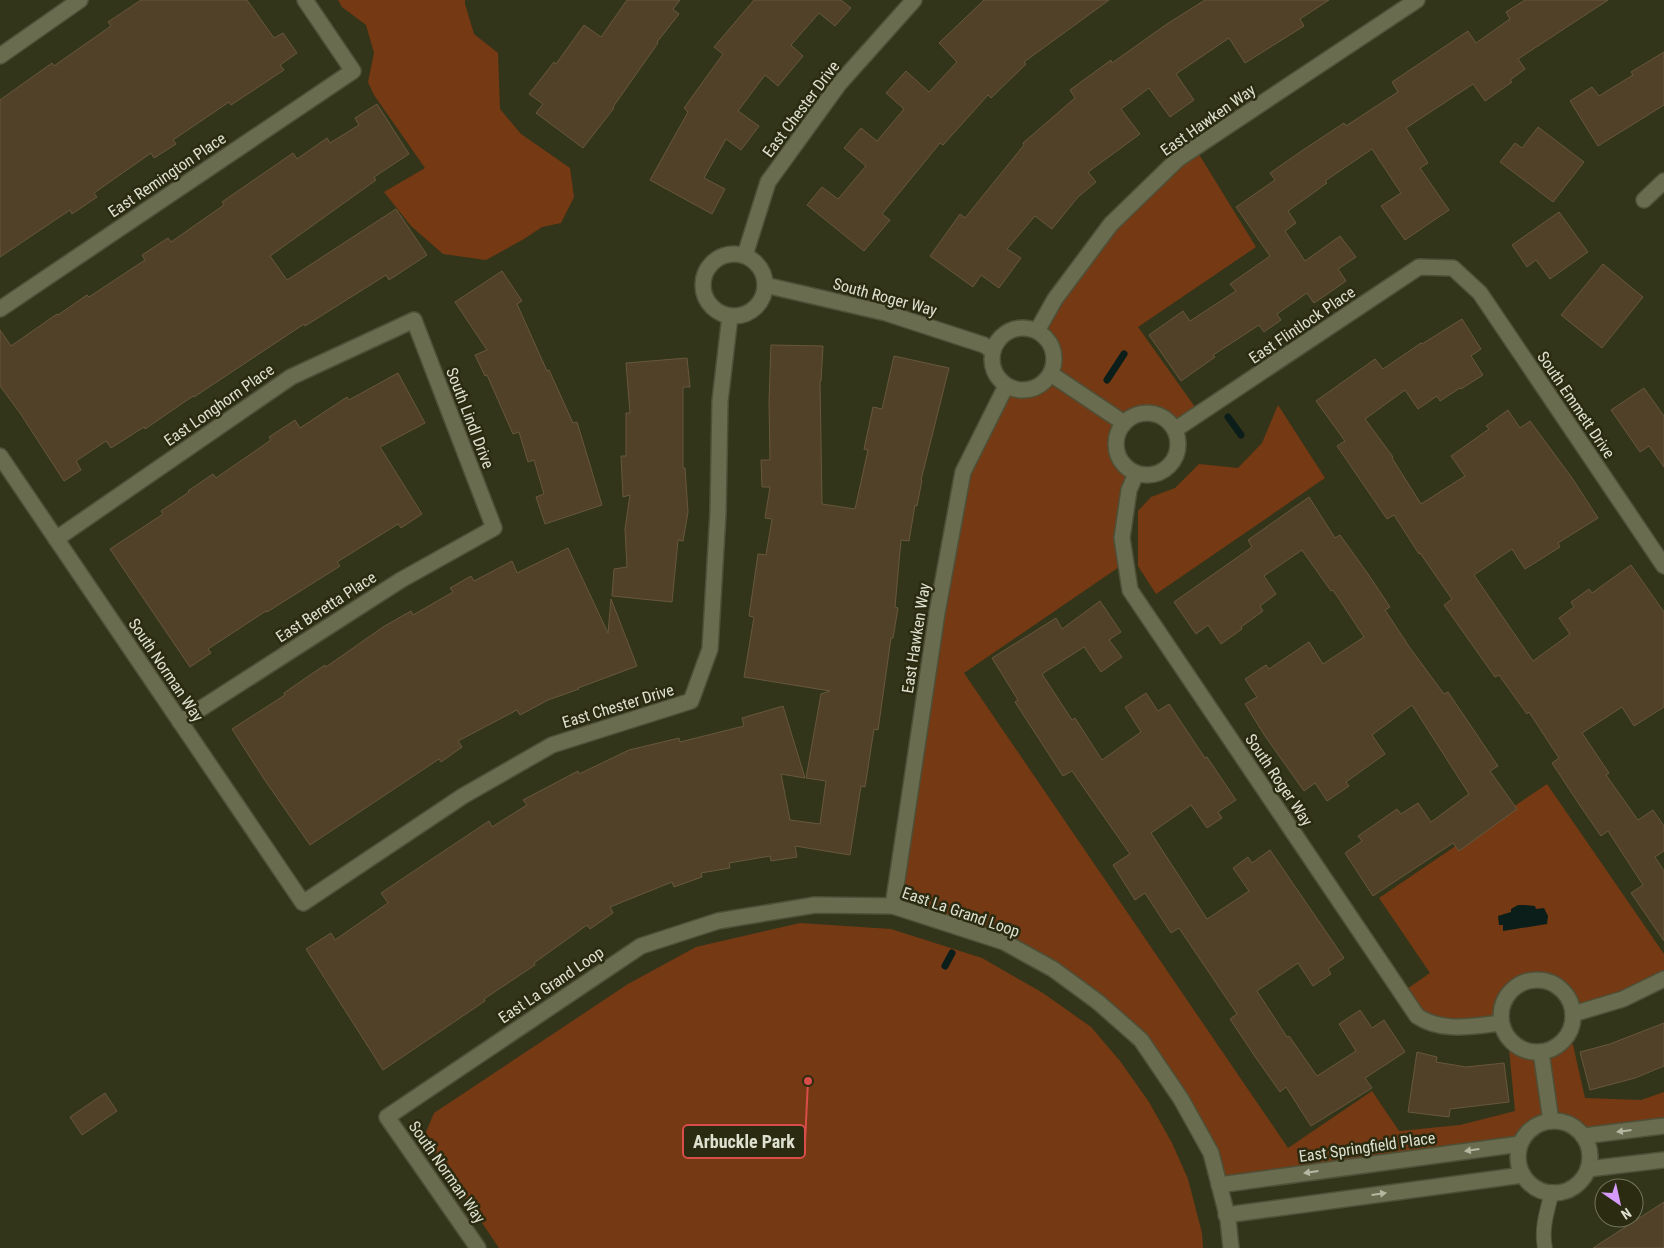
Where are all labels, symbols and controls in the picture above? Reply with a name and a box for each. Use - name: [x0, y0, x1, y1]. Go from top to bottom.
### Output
- street label: East Chester Drive: [759, 57, 843, 161]
- street label: East Hawken Way: [1157, 80, 1259, 160]
- street label: East Remington Place: [105, 129, 229, 221]
- street label: South Roger Way: [831, 274, 939, 320]
- street label: East Flintlock Place: [1245, 282, 1359, 368]
- street label: South Emmett Drive: [1533, 348, 1619, 462]
- street label: East Longhorn Place: [160, 360, 278, 450]
- street label: South Lindl Drive: [442, 365, 498, 471]
- street label: East Beretta Place: [272, 568, 380, 646]
- street label: East Hawken Way: [898, 581, 934, 695]
- street label: South Norman Way: [124, 615, 208, 725]
- street label: East Chester Drive: [560, 680, 676, 732]
- street label: South Roger Way: [1241, 730, 1317, 830]
- street label: East La Grand Loop: [900, 883, 1022, 941]
- street label: East La Grand Loop: [495, 943, 607, 1027]
- street label: South Norman Way: [405, 1117, 489, 1227]
- callout: Arbuckle Park: [683, 1125, 805, 1158]
- one-way arrow: [1615, 1127, 1631, 1135]
- street label: East Springfield Place: [1298, 1128, 1436, 1166]
- text: Arbuckle Park: [693, 1131, 795, 1152]
- one-way arrow: [1464, 1146, 1480, 1154]
- one-way arrow: [1303, 1169, 1319, 1177]
- north arrow: [1594, 1178, 1644, 1228]
- one-way arrow: [1371, 1190, 1387, 1198]
- text: N: [1618, 1205, 1634, 1223]

